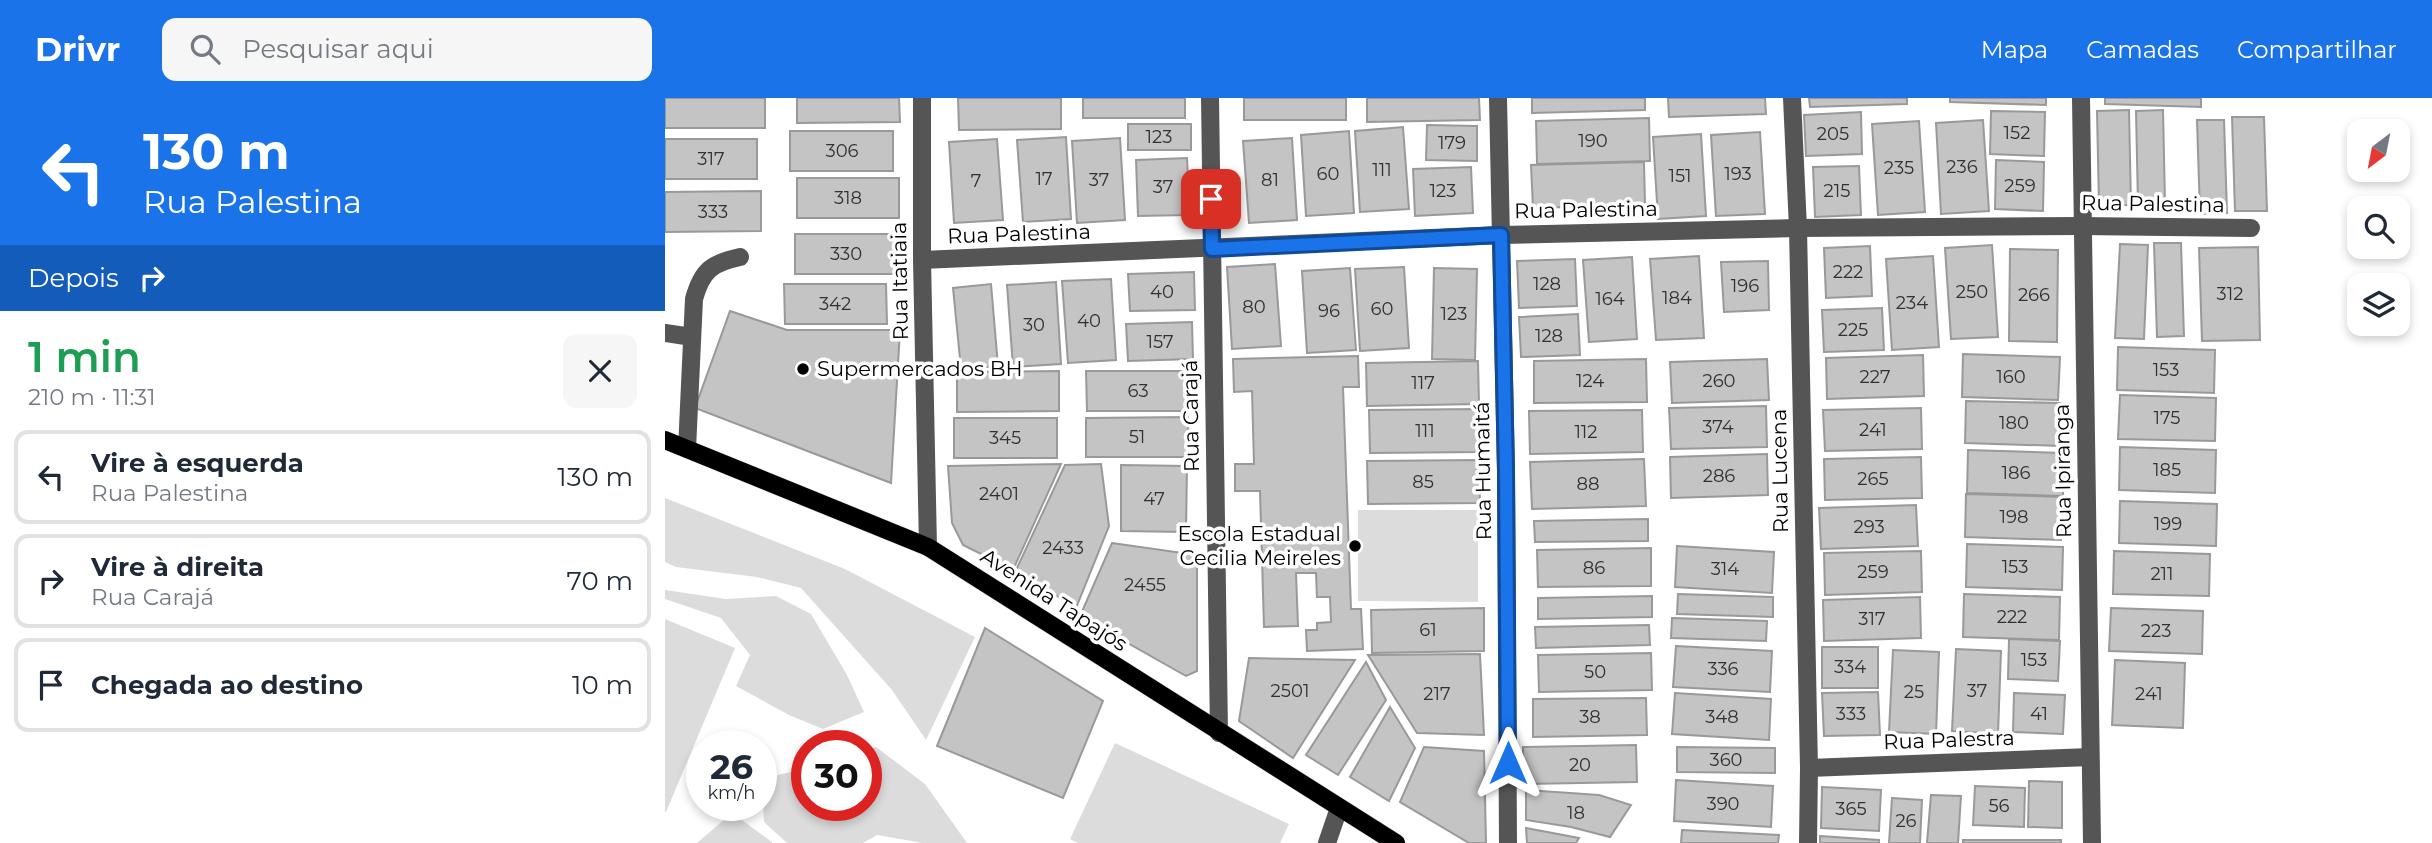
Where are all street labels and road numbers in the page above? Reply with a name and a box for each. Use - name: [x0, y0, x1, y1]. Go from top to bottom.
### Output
- street label: Rua Palestina: [2081, 190, 2225, 217]
- street label: Rua Palestina: [1514, 196, 1658, 223]
- street label: Rua Palestina: [947, 219, 1091, 249]
- street label: Rua Itatiaia: [886, 221, 913, 341]
- street label: Rua Carajá: [1177, 360, 1204, 472]
- street label: Rua Humaitá: [1469, 401, 1496, 541]
- street label: Rua Ipiranga: [2049, 404, 2076, 538]
- street label: Rua Lucena: [1766, 409, 1793, 533]
- street label: Avenida Tapajós: [976, 543, 1132, 656]
- street label: Rua Palestra: [1883, 725, 2015, 754]

